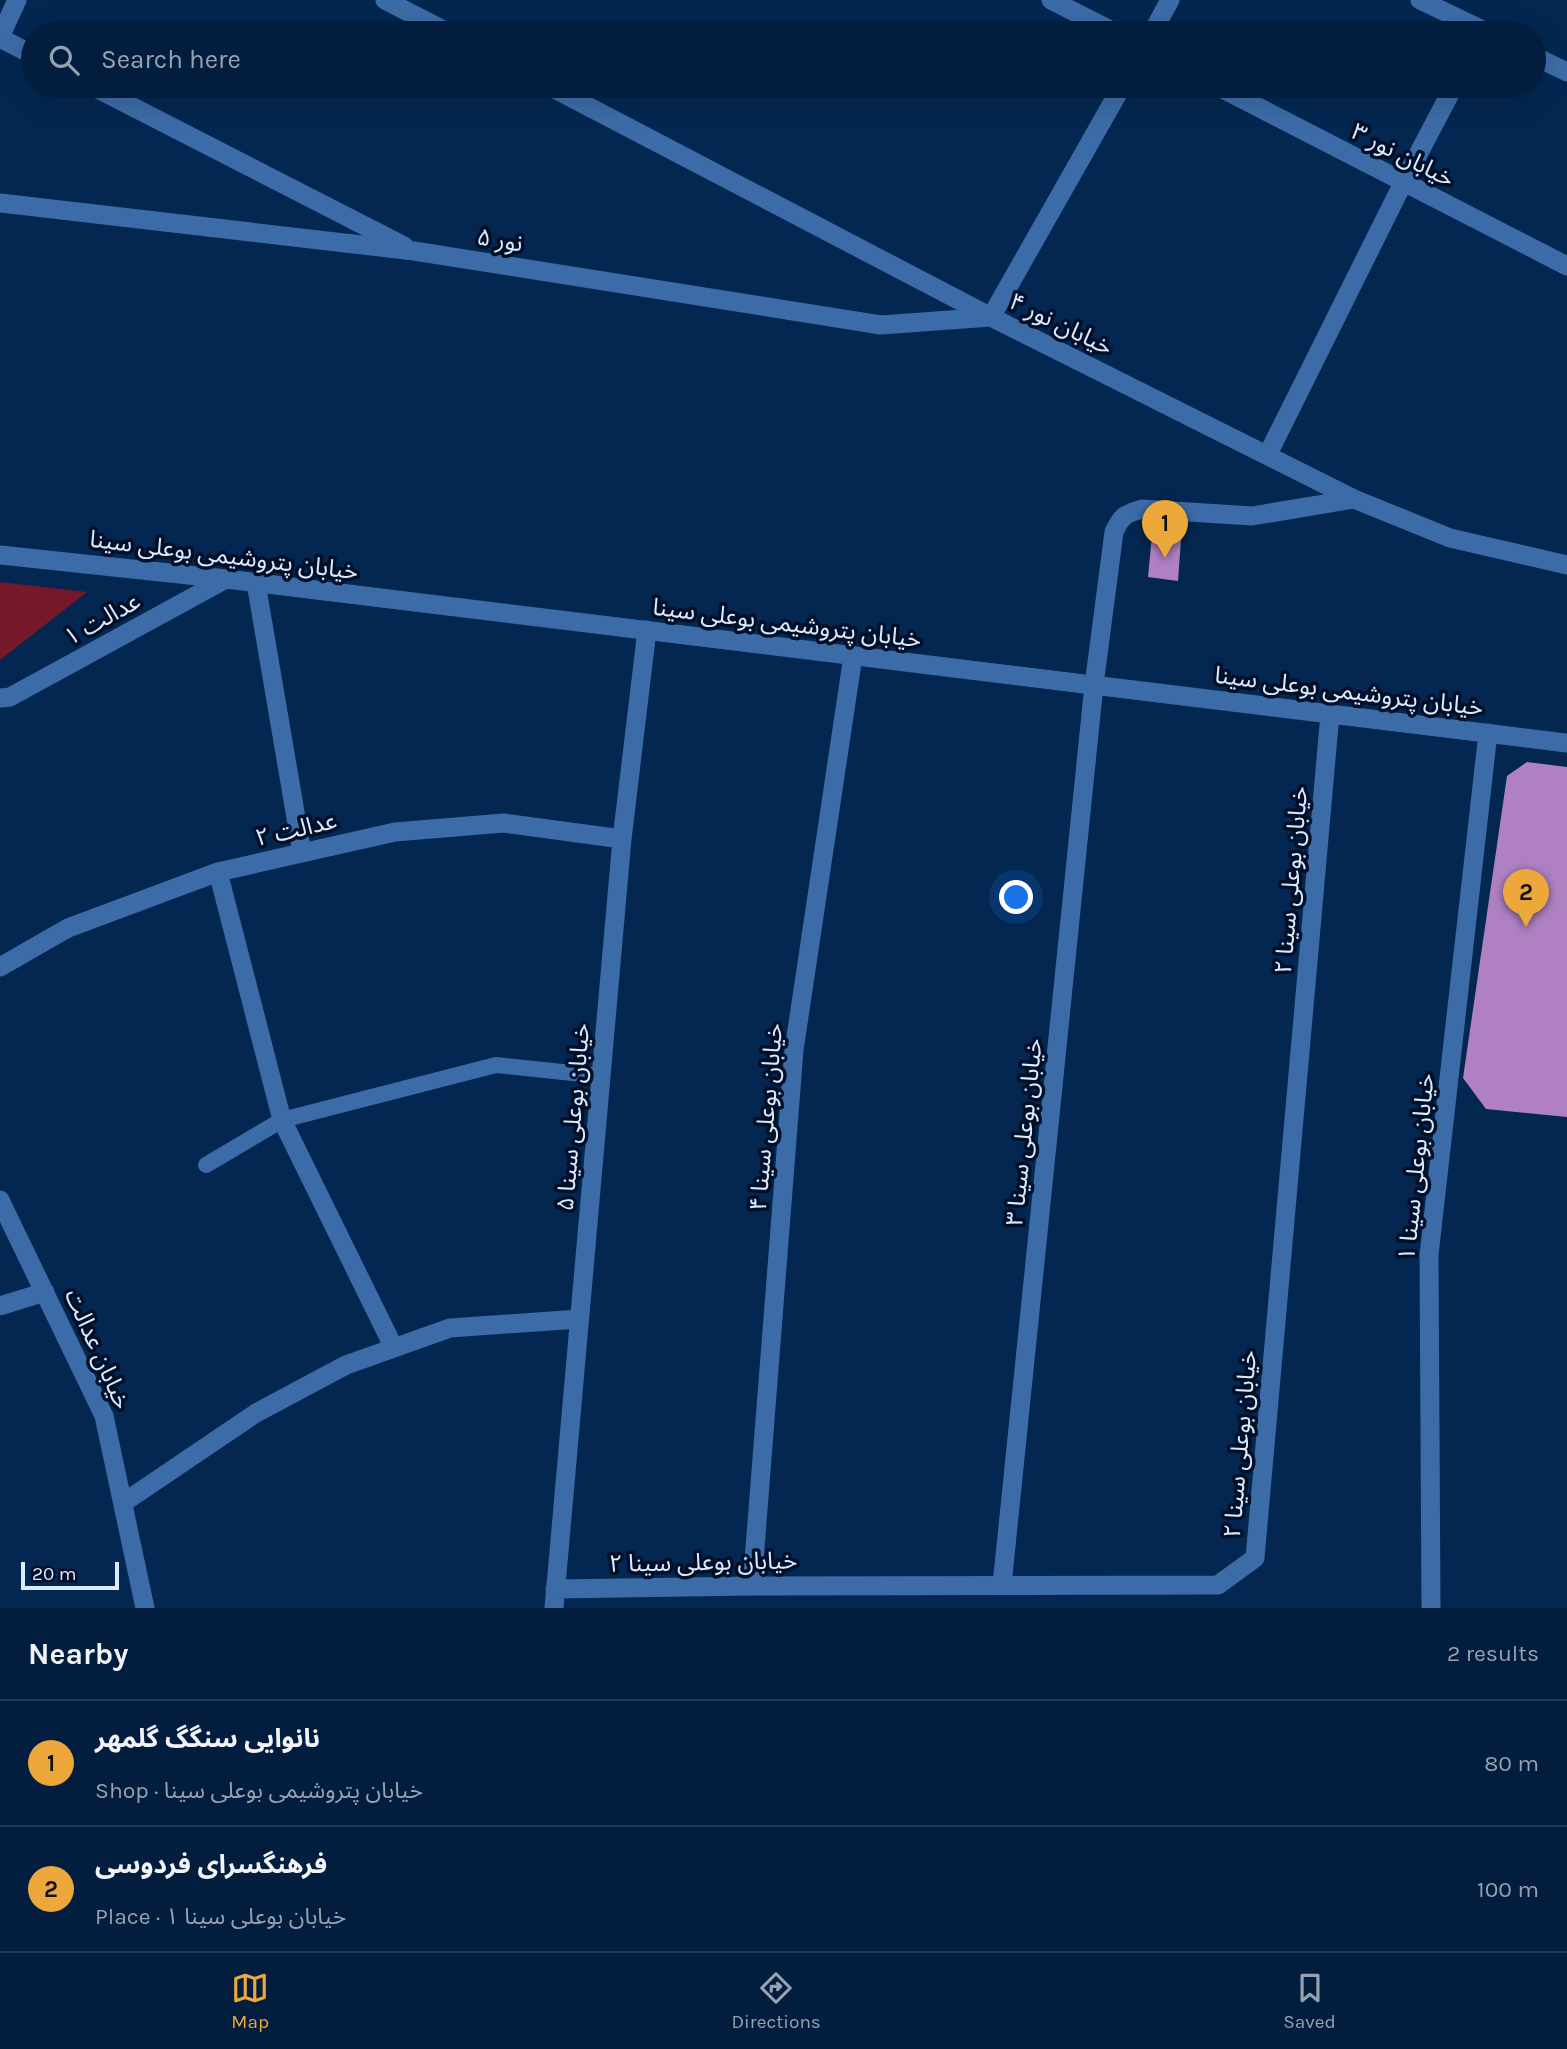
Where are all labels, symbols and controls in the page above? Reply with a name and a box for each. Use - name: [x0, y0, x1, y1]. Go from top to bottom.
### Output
- search box: [21, 21, 1546, 98]
- icon: search: [45, 41, 83, 79]
- text: Search here: [101, 44, 241, 75]
- street label: خیابان نور ۳: [1347, 117, 1459, 193]
- street label: نور ۵: [475, 223, 525, 257]
- street label: خیابان نور ۴: [1005, 287, 1117, 361]
- pin: 1: [1142, 500, 1188, 558]
- street label: خیابان پتروشیمی بوعلی سینا: [88, 525, 360, 587]
- street label: عدالت ۱: [59, 587, 145, 651]
- street label: خیابان پتروشیمی بوعلی سینا: [651, 593, 923, 655]
- street label: خیابان پتروشیمی بوعلی سینا: [1213, 661, 1485, 723]
- street label: خیابان بوعلی سینا ۲: [1269, 785, 1313, 975]
- street label: عدالت ۲: [253, 806, 339, 852]
- pin: 2: [1503, 869, 1549, 927]
- your location: [999, 880, 1033, 914]
- street label: خیابان بوعلی سینا ۵: [551, 1022, 595, 1212]
- street label: خیابان بوعلی سینا ۴: [744, 1022, 788, 1212]
- street label: خیابان بوعلی سینا ۳: [1000, 1037, 1048, 1227]
- street label: خیابان بوعلی سینا ۱: [1392, 1072, 1440, 1262]
- street label: خیابان عدالت: [59, 1285, 137, 1413]
- street label: خیابان بوعلی سینا ۲: [1218, 1349, 1262, 1539]
- street label: خیابان بوعلی سینا ۲: [609, 1546, 797, 1578]
- scale bar: [21, 1559, 119, 1591]
- text: 20 m: [32, 1563, 77, 1585]
- text: Nearby: [28, 1636, 128, 1672]
- text: 2 results: [1447, 1640, 1539, 1667]
- text: نانوایی سنگگ گلمهر: [95, 1723, 320, 1754]
- text: 1: [47, 1750, 55, 1777]
- text: 80 m: [1484, 1750, 1539, 1777]
- text: Shop · خیابان پتروشیمی بوعلی سینا: [95, 1777, 423, 1804]
- text: فرهنگسرای فردوسی: [95, 1849, 327, 1880]
- text: 2: [44, 1876, 58, 1903]
- text: 100 m: [1477, 1876, 1539, 1903]
- text: Place · خیابان بوعلی سینا ۱: [95, 1903, 346, 1930]
- tab: Map: [231, 1969, 269, 2033]
- tab: Directions: [732, 1969, 821, 2033]
- tab: Saved: [1283, 1969, 1336, 2033]

